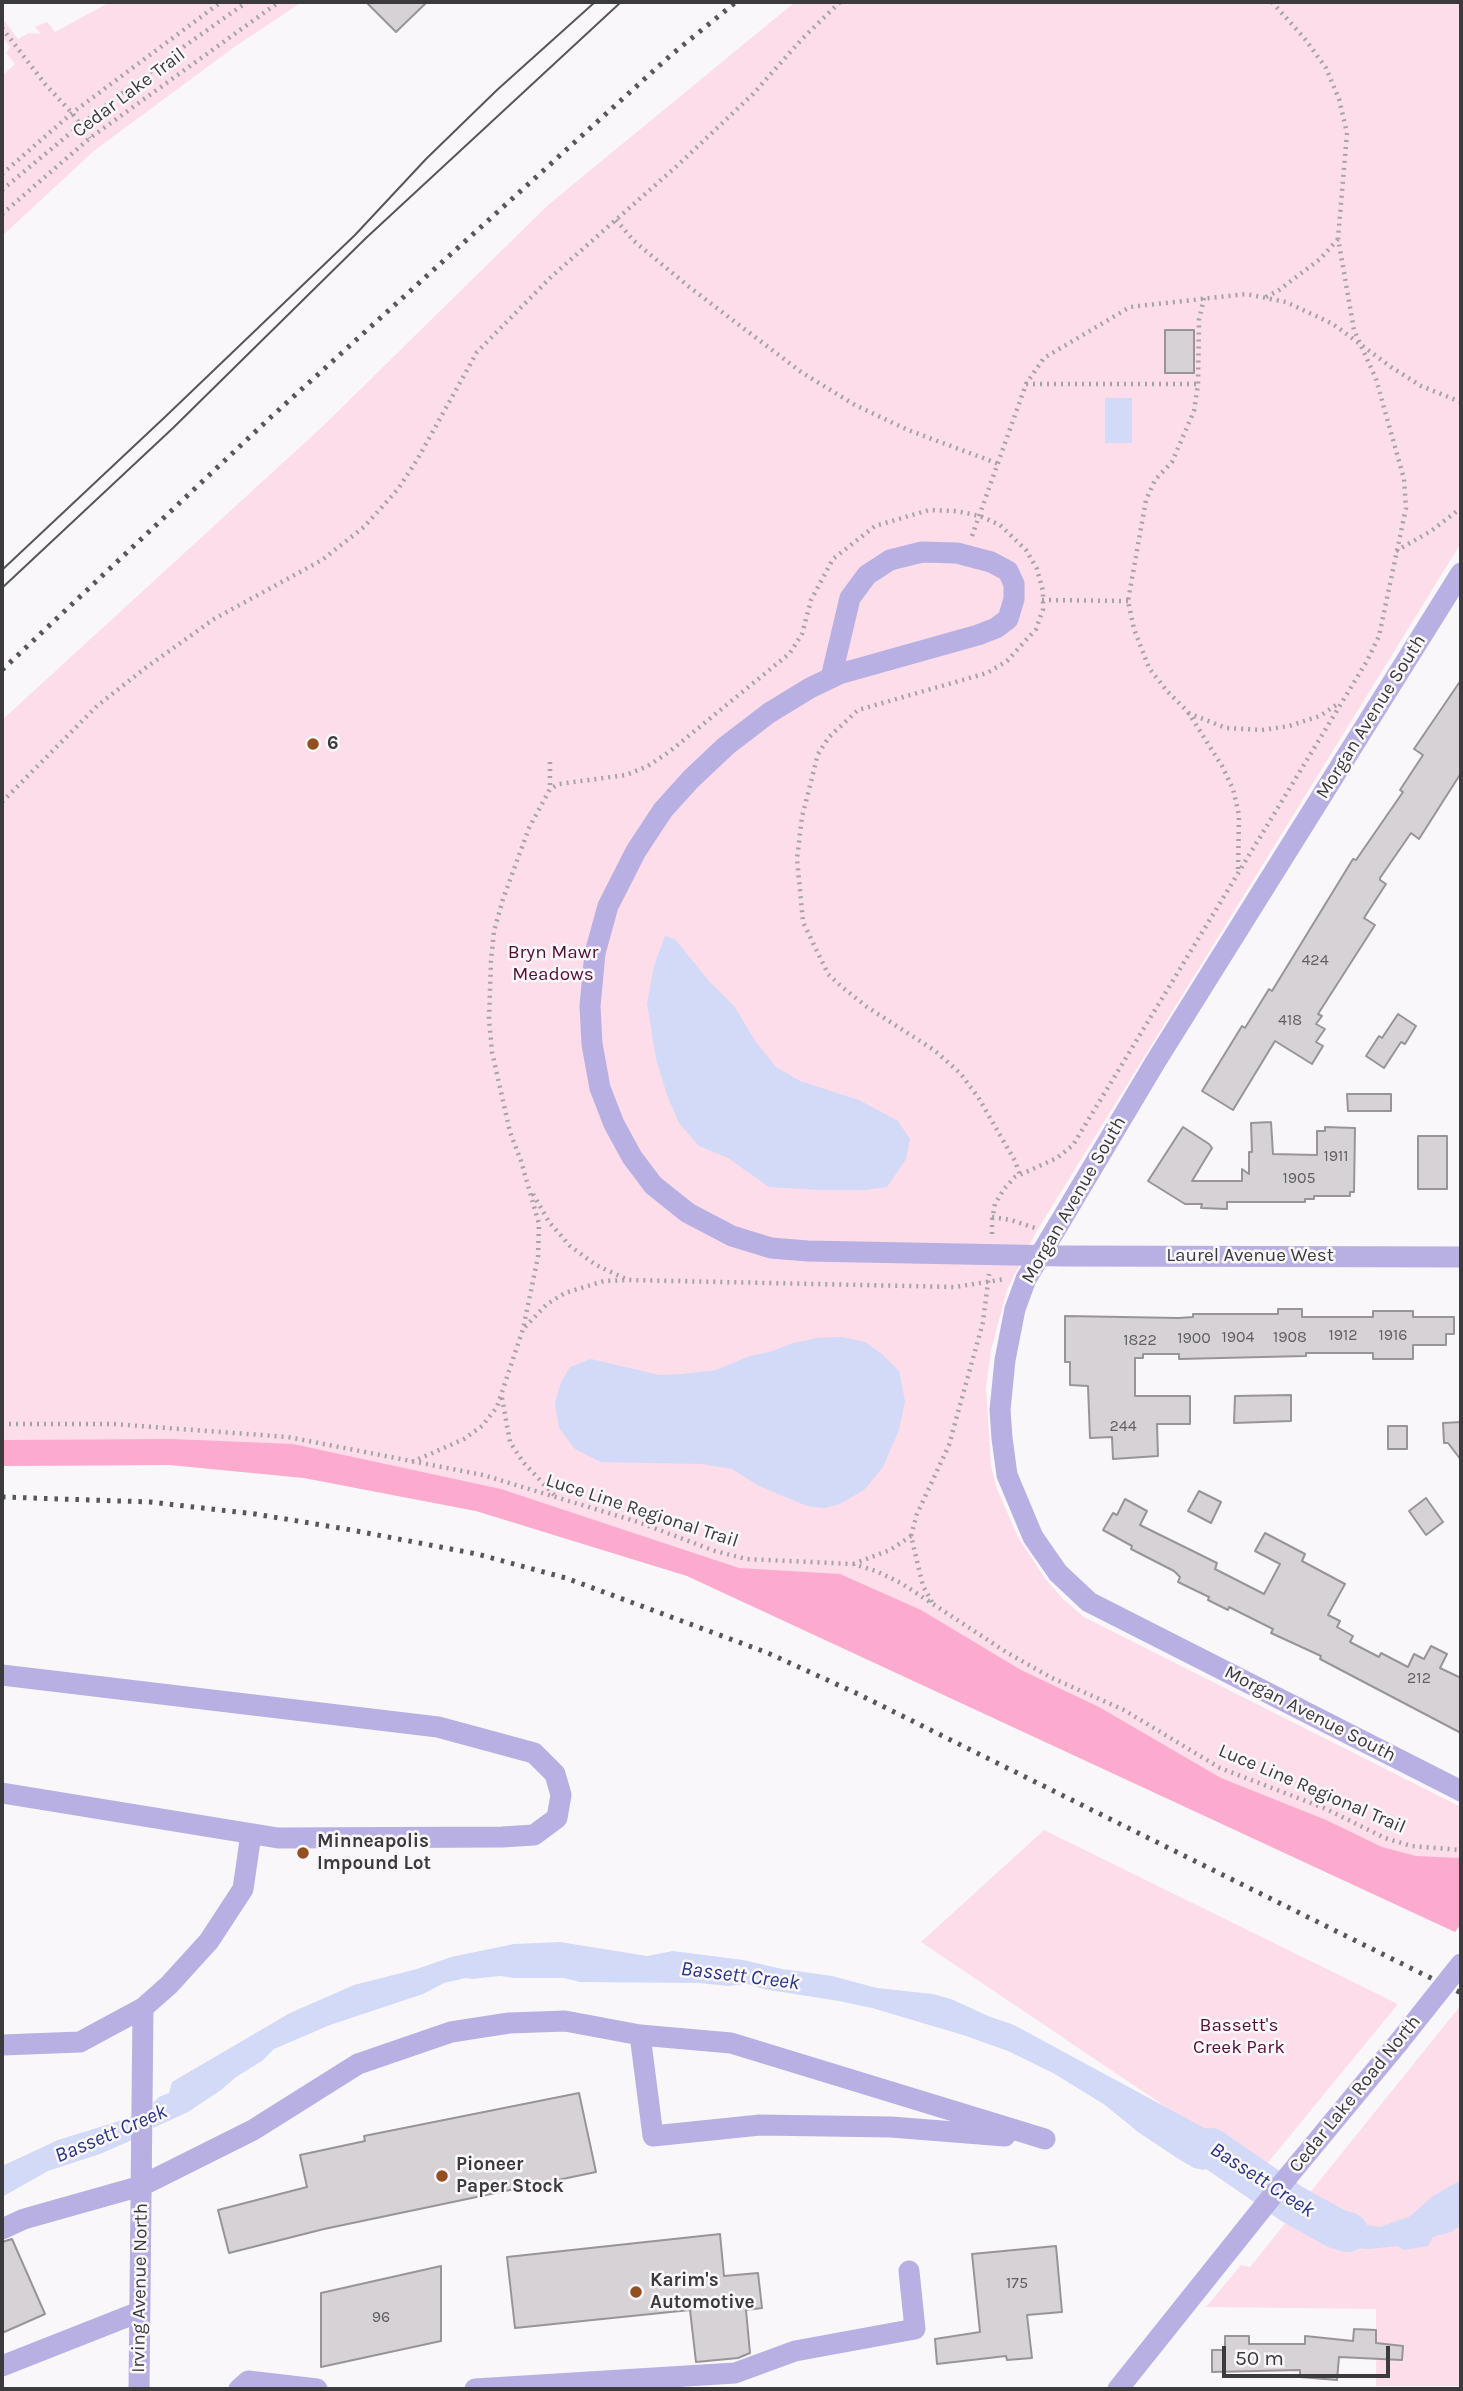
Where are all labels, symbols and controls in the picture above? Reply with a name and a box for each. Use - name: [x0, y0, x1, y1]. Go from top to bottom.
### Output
- street label: Cedar Lake Trail: [68, 43, 190, 143]
- street label: Morgan Avenue South: [1311, 631, 1431, 803]
- place label: 6: [327, 733, 339, 755]
- marker: 6: [305, 736, 321, 752]
- park label: Bryn Mawr Meadows: [508, 942, 598, 986]
- house number: 424: [1301, 950, 1329, 970]
- house number: 418: [1278, 1010, 1302, 1030]
- street label: Morgan Avenue South: [1017, 1112, 1131, 1288]
- house number: 1911: [1323, 1146, 1349, 1166]
- house number: 1905: [1282, 1168, 1316, 1188]
- street label: Laurel Avenue West: [1166, 1245, 1334, 1267]
- house number: 1912: [1328, 1325, 1358, 1345]
- house number: 1916: [1378, 1325, 1408, 1345]
- house number: 1904: [1222, 1327, 1254, 1347]
- house number: 1908: [1273, 1327, 1307, 1347]
- house number: 1900: [1177, 1328, 1211, 1348]
- house number: 1822: [1123, 1330, 1157, 1350]
- house number: 244: [1109, 1416, 1137, 1436]
- street label: Luce Line Regional Trail: [543, 1469, 741, 1553]
- street label: Morgan Avenue South: [1221, 1661, 1399, 1767]
- house number: 212: [1407, 1668, 1431, 1688]
- street label: Luce Line Regional Trail: [1215, 1739, 1409, 1839]
- place label: Minneapolis Impound Lot: [317, 1831, 431, 1875]
- marker: Minneapolis Impound Lot: [295, 1845, 311, 1861]
- water label: Bassett Creek: [679, 1956, 801, 1996]
- street label: Cedar Lake Road North: [1284, 2011, 1426, 2177]
- park label: Bassett's Creek Park: [1193, 2015, 1285, 2059]
- water label: Bassett Creek: [51, 2099, 171, 2169]
- water label: Bassett Creek: [1205, 2137, 1319, 2223]
- place label: Pioneer Paper Stock: [456, 2154, 564, 2198]
- marker: Pioneer Paper Stock: [434, 2168, 450, 2184]
- street label: Irving Avenue North: [127, 2203, 153, 2373]
- place label: Karim's Automotive: [650, 2270, 754, 2314]
- house number: 175: [1006, 2273, 1028, 2293]
- marker: Karim's Automotive: [628, 2284, 644, 2300]
- house number: 96: [372, 2307, 390, 2327]
- scale bar: [1225, 2332, 1393, 2376]
- text: 50 m: [1235, 2346, 1284, 2370]

